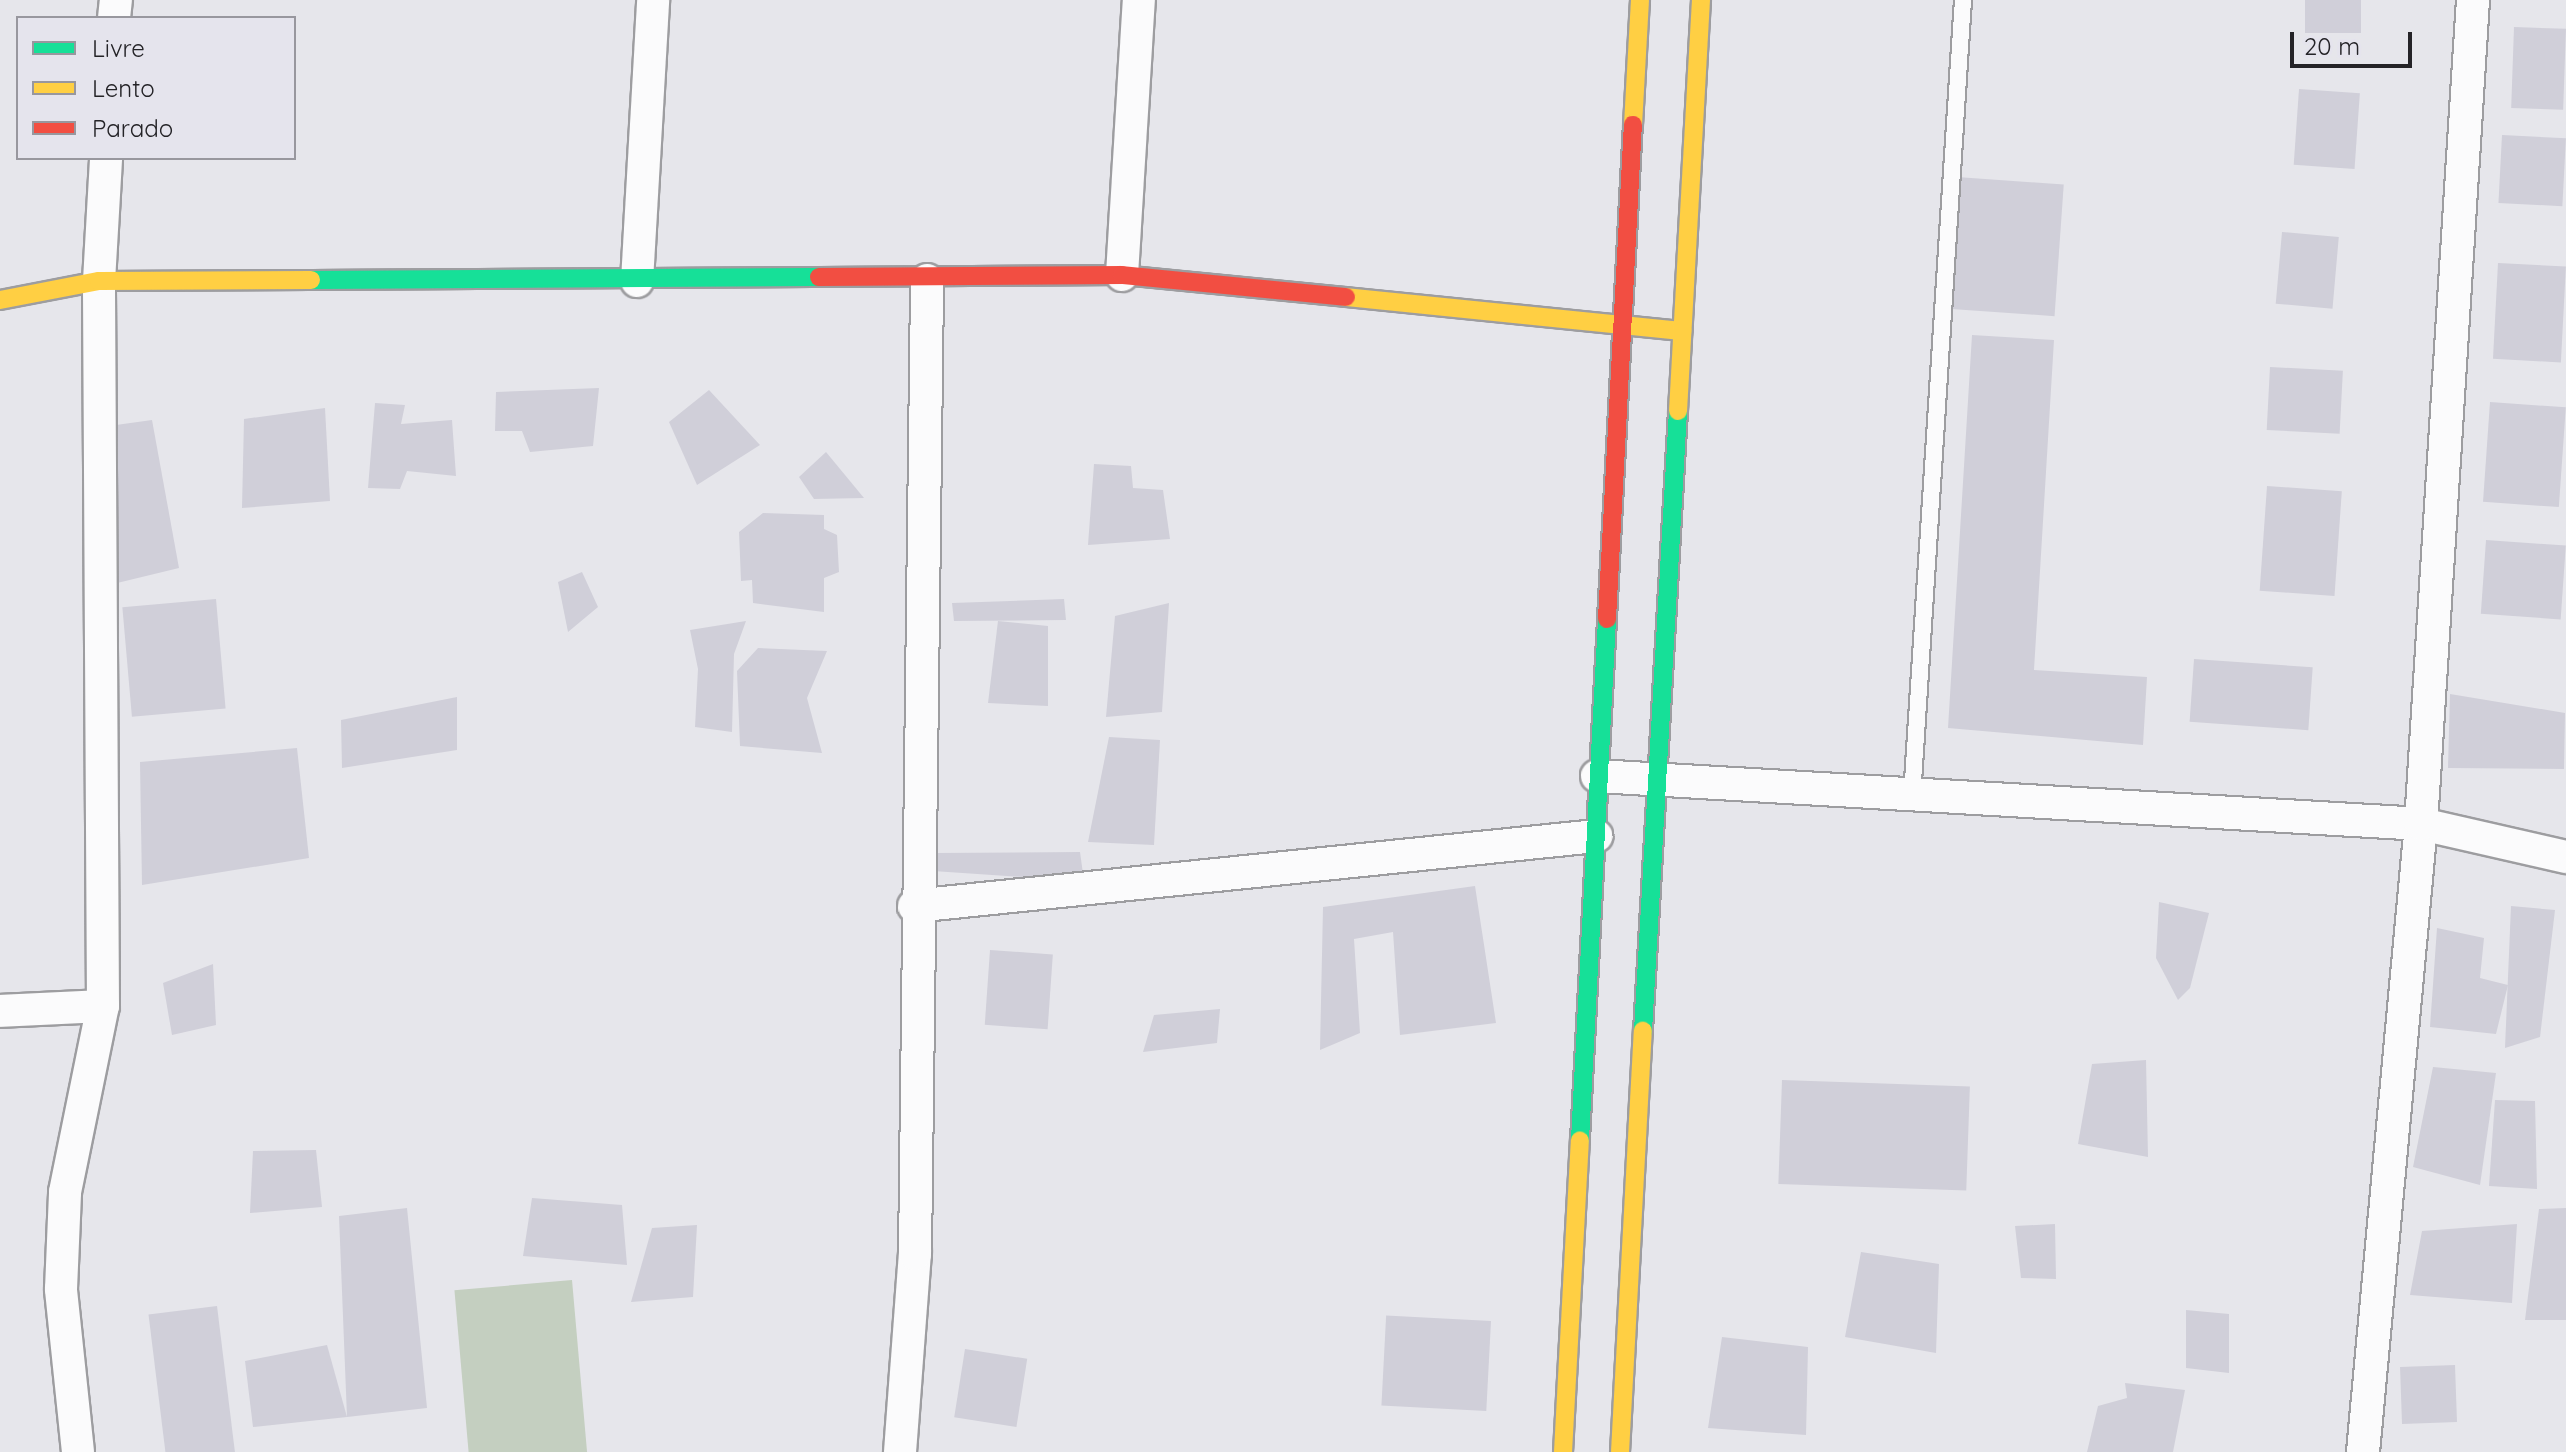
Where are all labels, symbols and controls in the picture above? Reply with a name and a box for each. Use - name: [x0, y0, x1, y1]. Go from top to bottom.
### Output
- legend: [16, 16, 296, 160]
- scale bar: [2294, 16, 2416, 66]
- text: 20 m: [2304, 31, 2360, 61]
- text: Livre: [92, 33, 145, 63]
- text: Lento: [92, 73, 155, 103]
- text: Parado: [92, 113, 173, 143]

